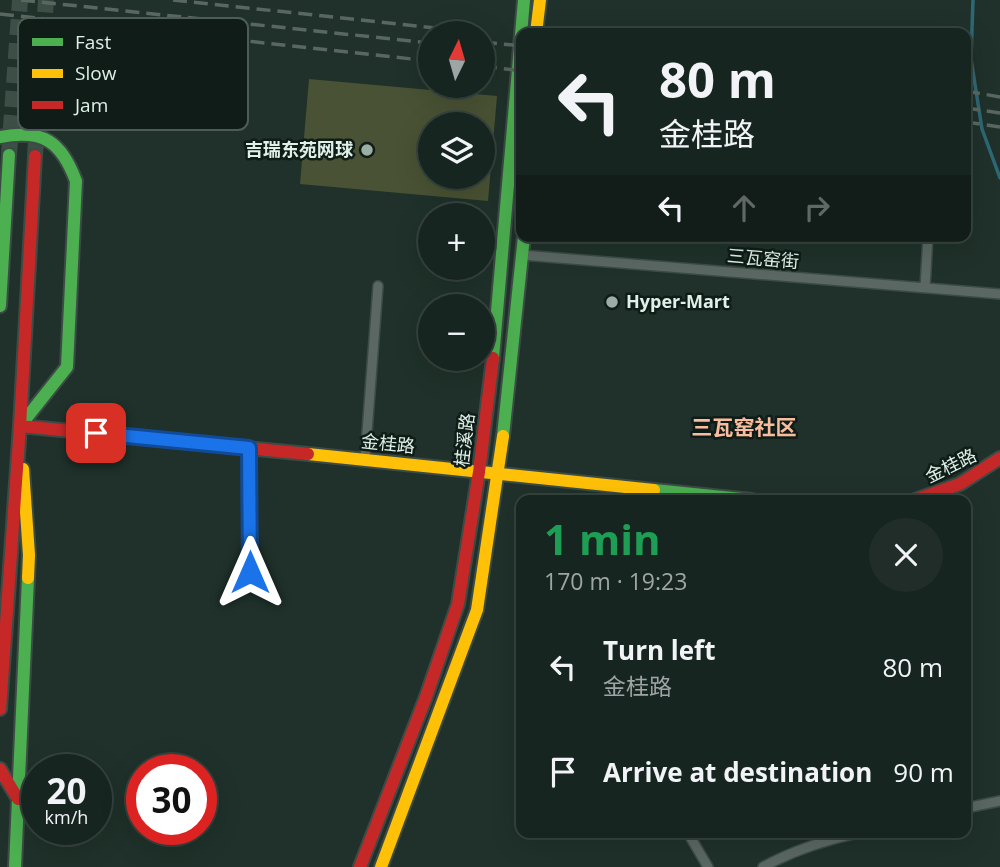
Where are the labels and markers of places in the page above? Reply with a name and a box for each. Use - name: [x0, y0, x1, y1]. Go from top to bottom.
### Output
- place label: 吉瑞东苑网球: [245, 137, 353, 161]
- marker: 吉瑞东苑网球: [359, 142, 375, 158]
- place label: Hyper-Mart: [626, 289, 730, 313]
- marker: Hyper-Mart: [604, 294, 620, 310]
- pin: [66, 403, 126, 463]

